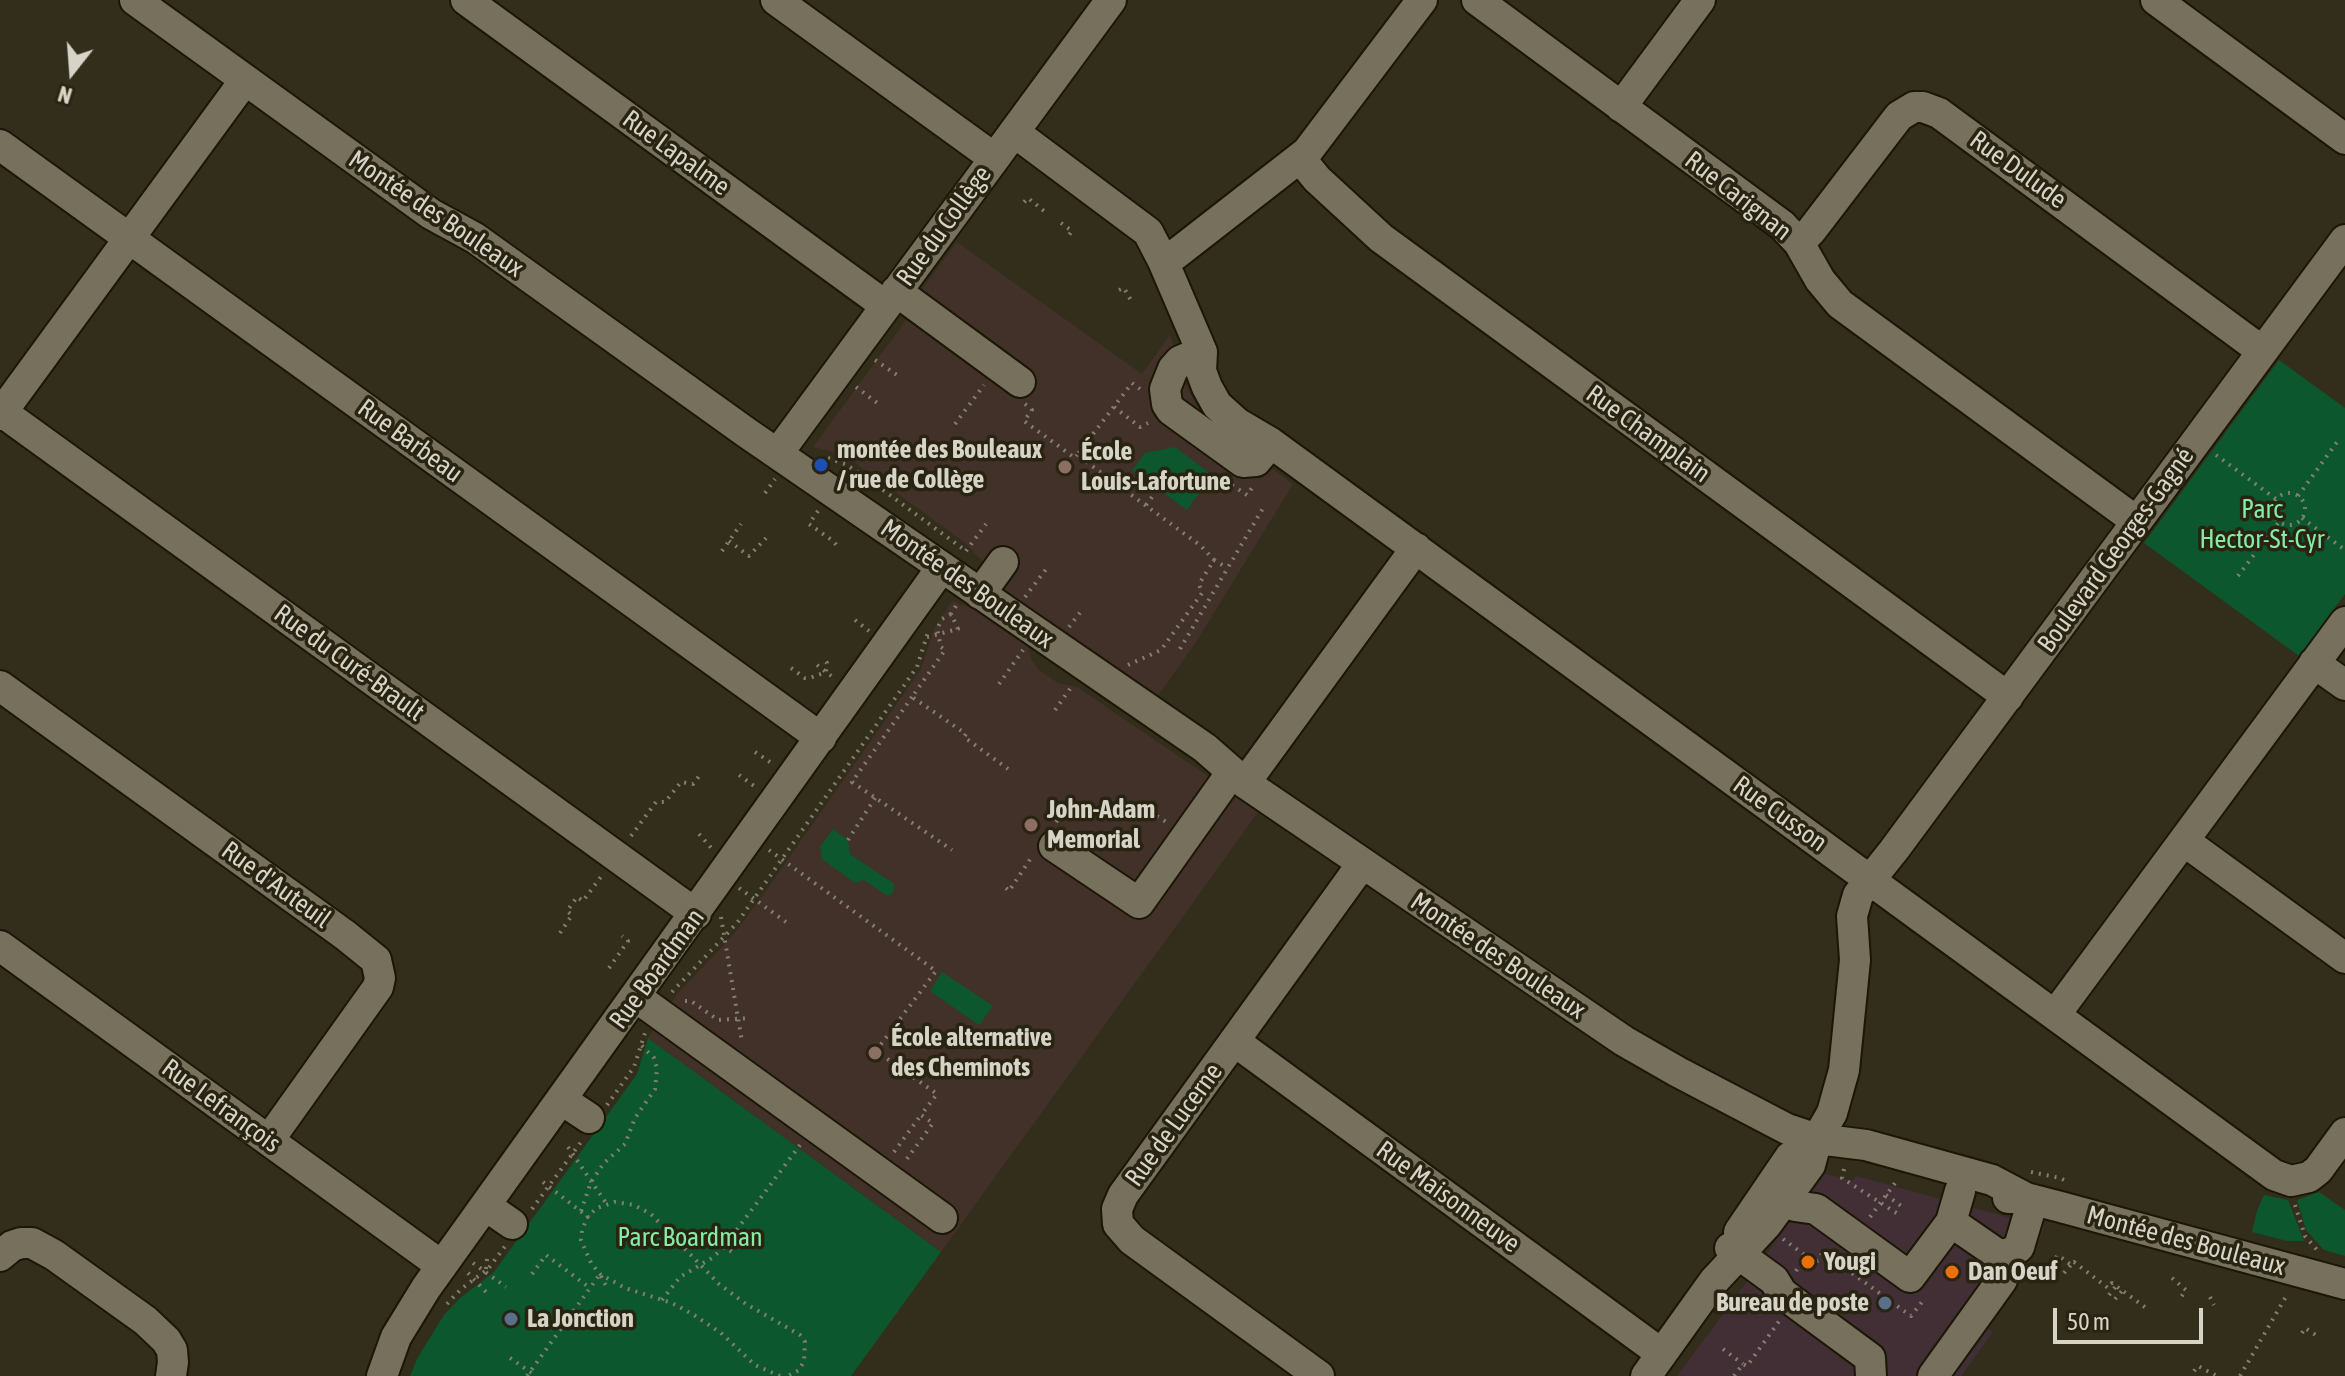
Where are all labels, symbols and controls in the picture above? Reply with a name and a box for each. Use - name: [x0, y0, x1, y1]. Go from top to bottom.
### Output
- north arrow: [32, 32, 112, 112]
- text: N: [55, 81, 75, 109]
- street label: Rue Lapalme: [616, 104, 736, 202]
- street label: Rue Dulude: [1964, 125, 2072, 215]
- street label: Montée des Bouleaux: [343, 144, 529, 284]
- street label: Rue Carignan: [1678, 145, 1798, 247]
- street label: Rue du Collège: [890, 160, 998, 292]
- street label: Rue Champlain: [1580, 378, 1716, 490]
- street label: Rue Barbeau: [352, 393, 468, 489]
- place label: montée des Bouleaux / rue de Collège: [837, 434, 1042, 496]
- place label: École Louis-Lafortune: [1081, 436, 1231, 498]
- street label: Boulevard Georges-Gagné: [2031, 442, 2201, 658]
- marker: montée des Bouleaux / rue de Collège: [812, 456, 830, 474]
- marker: École Louis-Lafortune: [1056, 458, 1074, 476]
- park label: Parc Hector-St-Cyr: [2199, 494, 2325, 556]
- street label: Montée des Bouleaux: [874, 513, 1060, 655]
- street label: Rue du Curé-Brault: [268, 598, 430, 728]
- street label: Rue Cusson: [1727, 770, 1833, 858]
- place label: John-Adam Memorial: [1047, 794, 1155, 856]
- marker: John-Adam Memorial: [1022, 816, 1040, 834]
- street label: Rue d'Auteuil: [215, 835, 337, 935]
- street label: Montée des Bouleaux: [1405, 886, 1591, 1026]
- street label: Rue Boardman: [603, 903, 711, 1035]
- place label: École alternative des Cheminots: [891, 1022, 1052, 1084]
- marker: École alternative des Cheminots: [866, 1044, 884, 1062]
- street label: Rue Lefrançois: [156, 1053, 286, 1159]
- street label: Rue de Lucerne: [1119, 1057, 1229, 1193]
- street label: Rue Maisonneuve: [1370, 1135, 1526, 1259]
- street label: Montée des Bouleaux: [2083, 1200, 2289, 1282]
- park label: Parc Boardman: [617, 1222, 763, 1254]
- place label: Yougi: [1824, 1246, 1876, 1278]
- marker: Yougi: [1799, 1253, 1817, 1271]
- place label: Dan Oeuf: [1968, 1256, 2058, 1288]
- marker: Dan Oeuf: [1943, 1263, 1961, 1281]
- place label: Bureau de poste: [1716, 1287, 1869, 1319]
- scale bar: [2057, 1292, 2207, 1342]
- marker: Bureau de poste: [1876, 1294, 1894, 1312]
- place label: La Jonction: [527, 1303, 634, 1335]
- text: 50 m: [2067, 1308, 2110, 1335]
- marker: La Jonction: [502, 1310, 520, 1328]

